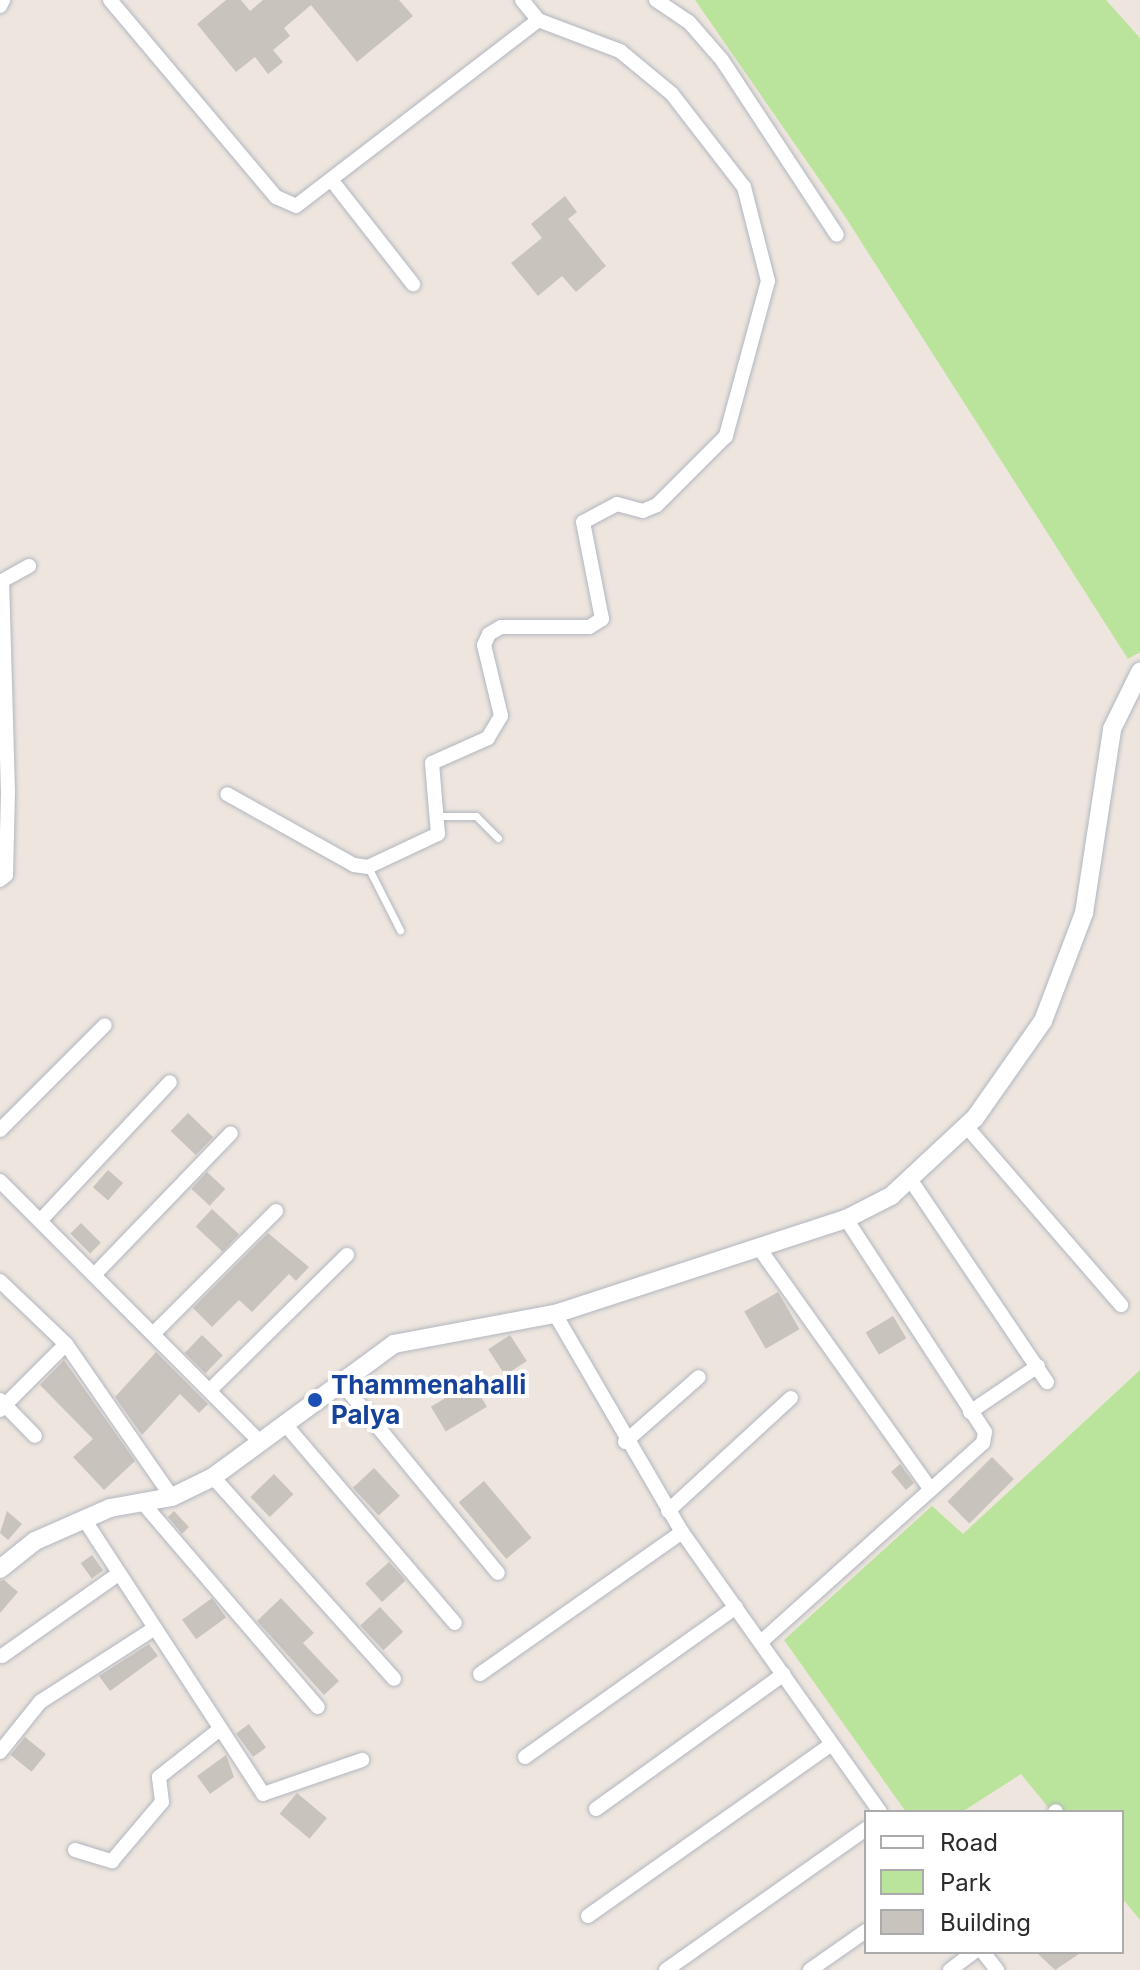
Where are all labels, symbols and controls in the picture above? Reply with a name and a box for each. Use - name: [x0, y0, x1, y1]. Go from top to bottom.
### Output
- place label: Thammenahalli Palya: [331, 1369, 526, 1430]
- marker: Thammenahalli Palya: [306, 1391, 324, 1409]
- legend: [864, 1810, 1124, 1954]
- text: Road: [940, 1828, 998, 1857]
- text: Park: [940, 1868, 991, 1897]
- text: Building: [940, 1908, 1031, 1937]

